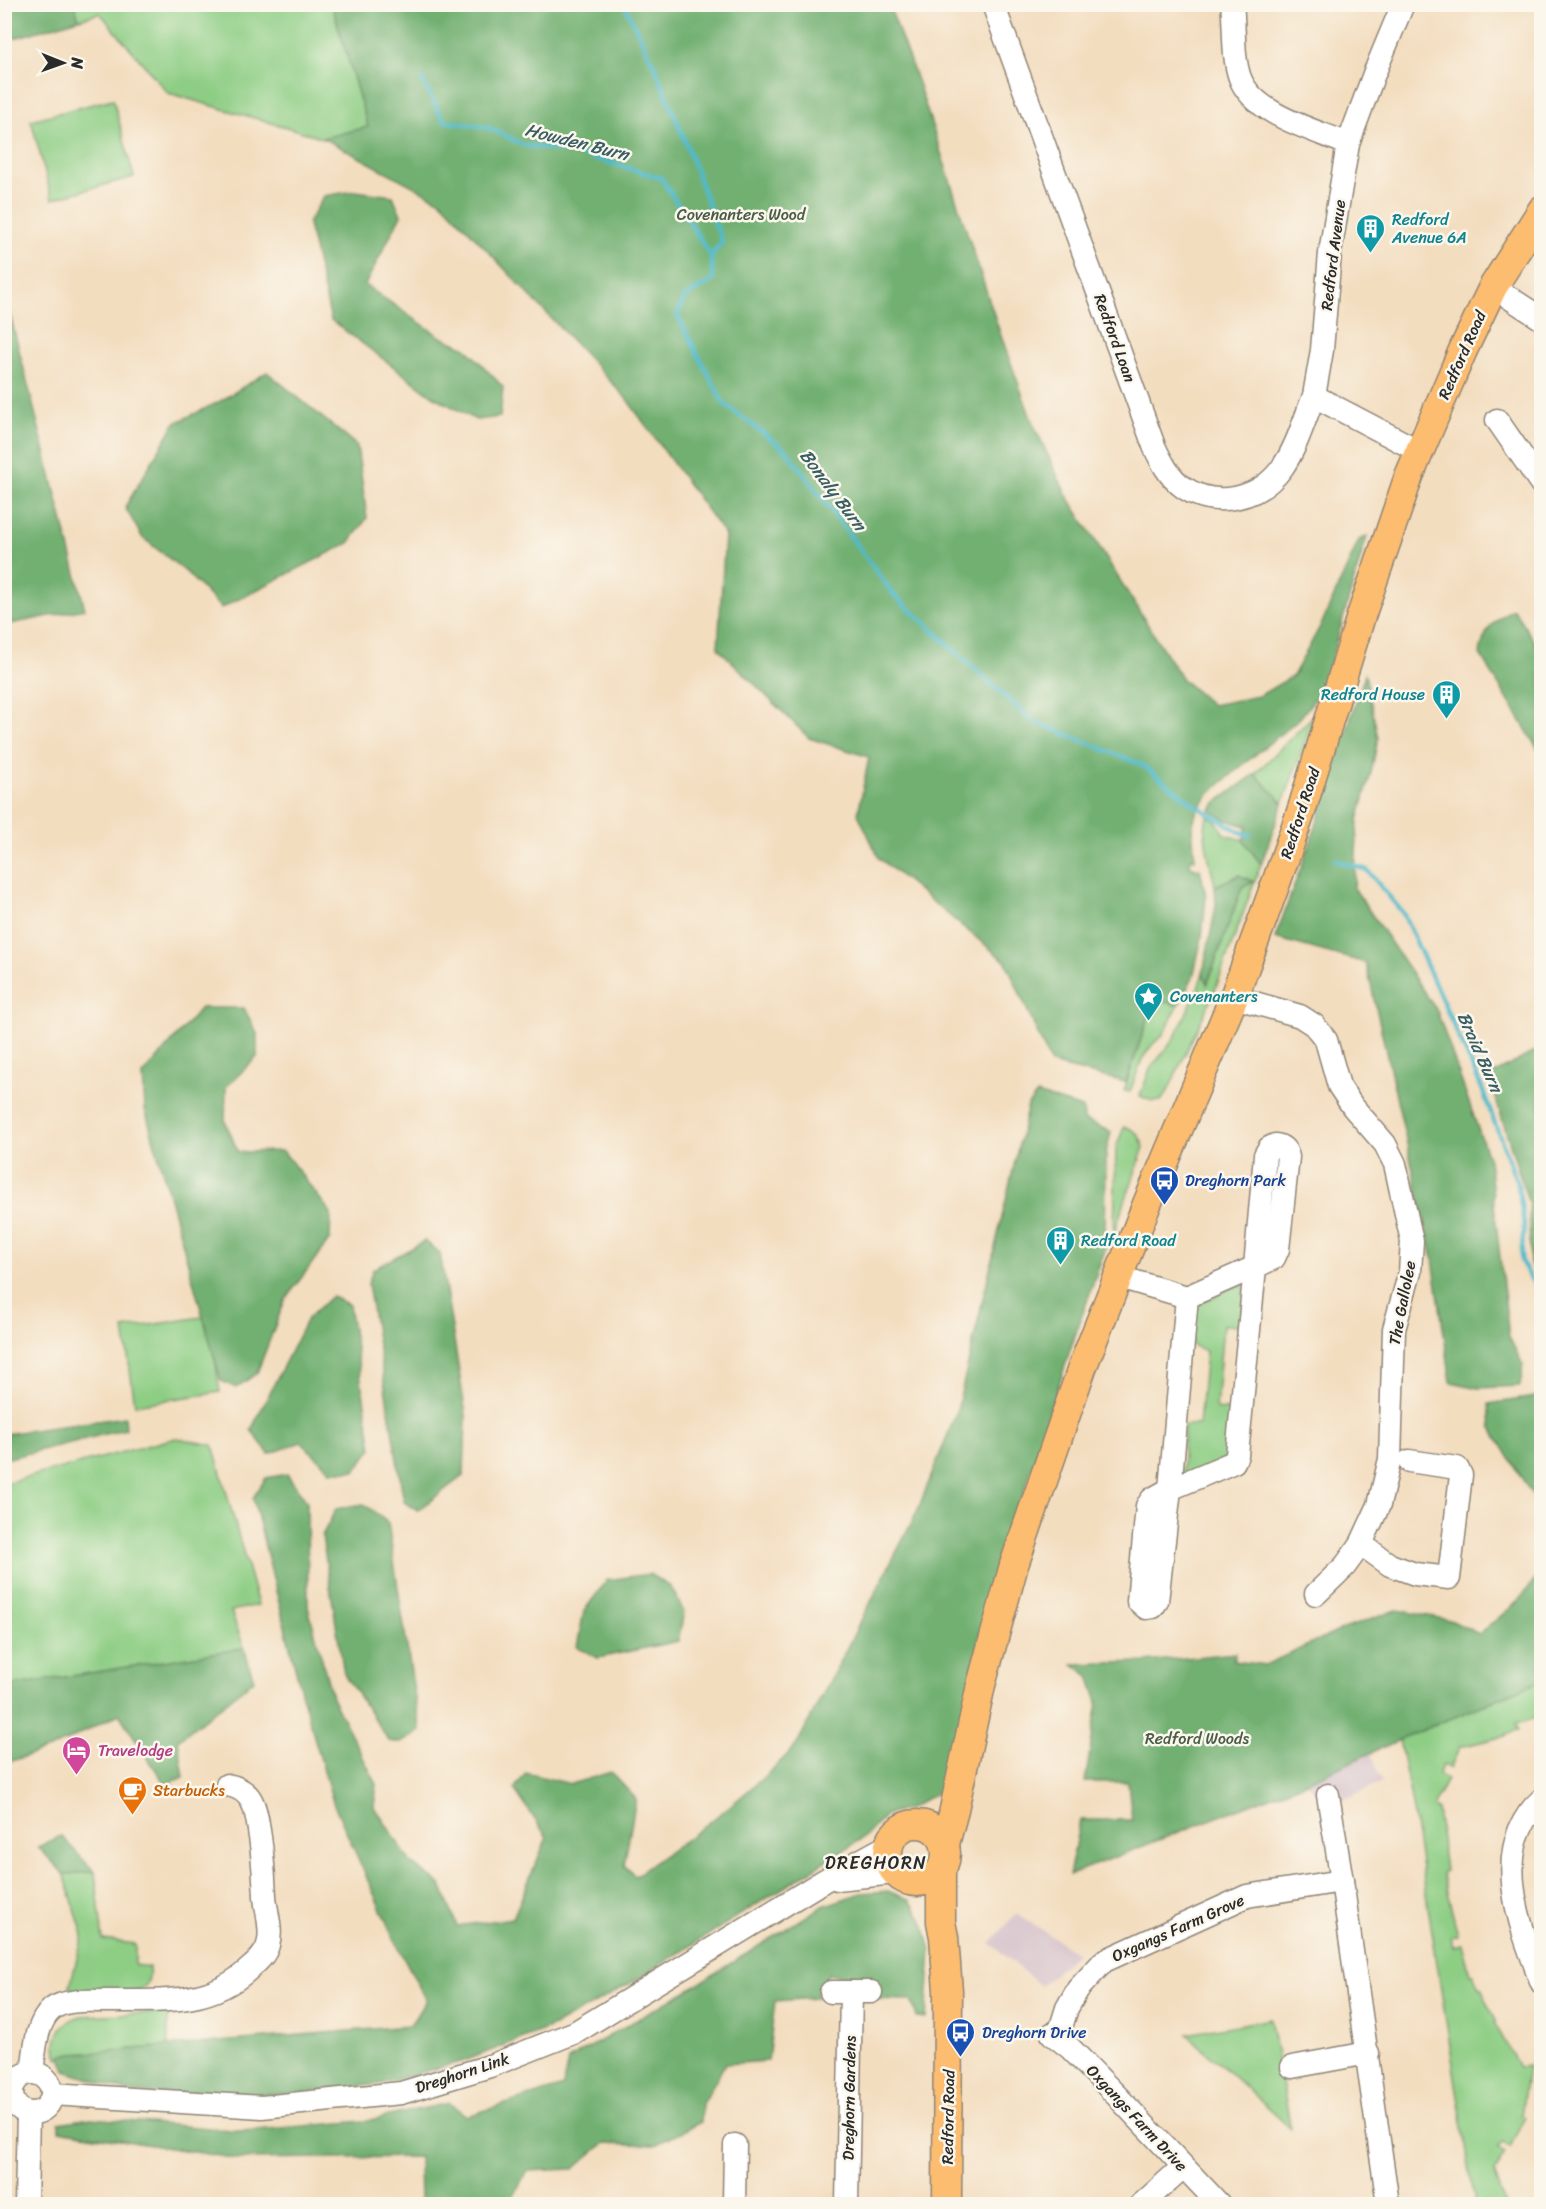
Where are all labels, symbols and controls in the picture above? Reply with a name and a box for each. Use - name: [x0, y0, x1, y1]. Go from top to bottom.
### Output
- north arrow: [33, 33, 93, 93]
- text: N: [63, 56, 92, 70]
- water label: Howden Burn: [522, 114, 634, 171]
- street label: Redford Avenue: [1312, 198, 1354, 312]
- park label: Covenanters Wood: [677, 200, 807, 229]
- place label: Redford Avenue 6A: [1391, 205, 1467, 252]
- building icon: Redford Avenue 6A: [1355, 212, 1387, 254]
- street label: Redford Loan: [1086, 290, 1145, 387]
- street label: Redford Road: [1429, 304, 1495, 404]
- water label: Bonaly Burn: [791, 442, 876, 540]
- building icon: Redford House: [1430, 678, 1462, 720]
- place label: Redford House: [1321, 680, 1425, 709]
- street label: Redford Road: [1272, 762, 1329, 863]
- place icon: Covenanters: [1133, 980, 1165, 1022]
- place label: Covenanters: [1170, 982, 1258, 1011]
- water label: Braid Burn: [1448, 1007, 1513, 1100]
- bus stop icon: Dreghorn Park: [1148, 1164, 1180, 1206]
- place label: Dreghorn Park: [1185, 1166, 1287, 1195]
- building icon: Redford Road: [1044, 1224, 1076, 1266]
- place label: Redford Road: [1081, 1226, 1177, 1255]
- street label: The Gallolee: [1380, 1258, 1424, 1348]
- park label: Redford Woods: [1145, 1724, 1249, 1753]
- hotel icon: Travelodge: [61, 1734, 93, 1776]
- place label: Travelodge: [98, 1736, 173, 1765]
- cafe icon: Starbucks: [116, 1774, 148, 1816]
- place label: Starbucks: [153, 1776, 225, 1805]
- district label: DREGHORN: [825, 1847, 927, 1879]
- street label: Oxgangs Farm Grove: [1107, 1886, 1249, 1970]
- bus stop icon: Dreghorn Drive: [945, 2016, 977, 2058]
- place label: Dreghorn Drive: [982, 2018, 1087, 2047]
- street label: Dreghorn Gardens: [833, 2035, 865, 2161]
- street label: Dreghorn Link: [411, 2044, 513, 2102]
- street label: Oxgangs Farm Drive: [1079, 2057, 1195, 2179]
- street label: Redford Road: [933, 2068, 963, 2165]

